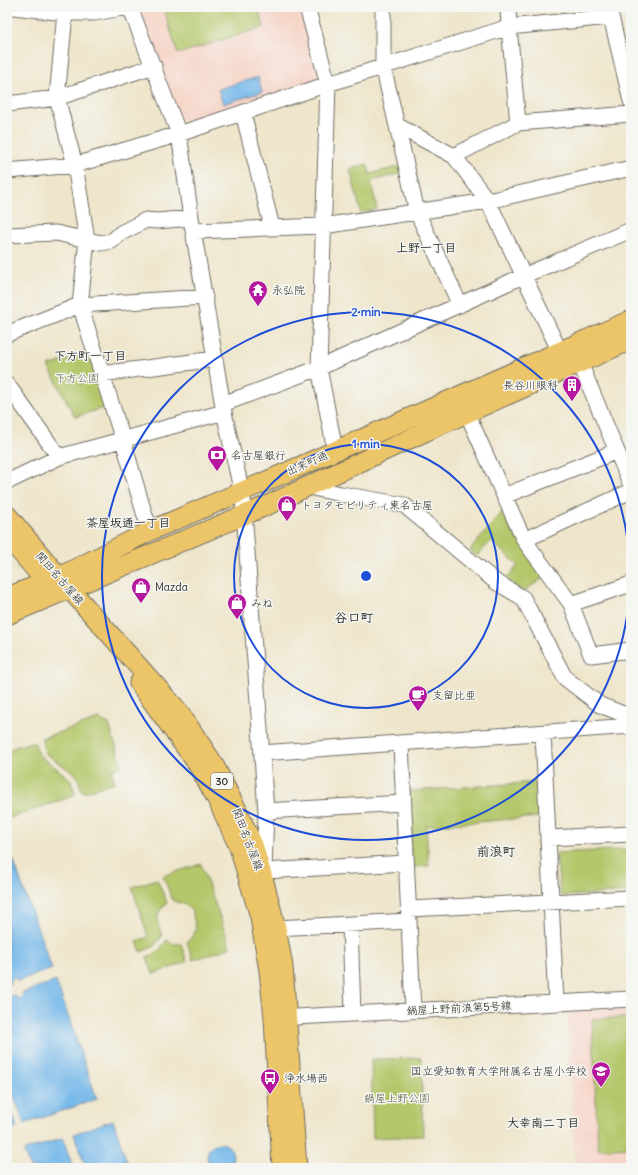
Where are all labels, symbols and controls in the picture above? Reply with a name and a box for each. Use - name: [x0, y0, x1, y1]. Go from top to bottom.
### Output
- district label: 上野一丁目: [396, 240, 456, 255]
- temple icon: 永弘院: [247, 279, 269, 307]
- place label: 永弘院: [272, 283, 305, 297]
- text: 2 min: [351, 304, 381, 319]
- district label: 下方町一丁目: [54, 348, 126, 363]
- park label: 下方公園: [55, 371, 99, 385]
- building icon: 長谷川眼科: [561, 374, 583, 402]
- place label: 長谷川眼科: [503, 378, 558, 392]
- text: 1 min: [352, 436, 380, 451]
- bank icon: 名古屋銀行: [206, 444, 228, 472]
- place label: 名古屋銀行: [231, 448, 286, 462]
- street label: 出来町通: [284, 448, 330, 478]
- shop icon: トヨタモビリティ東名古屋: [276, 494, 298, 522]
- place label: トヨタモビリティ東名古屋: [301, 498, 433, 512]
- district label: 茶屋坂通一丁目: [86, 515, 170, 530]
- street label: 関田名古屋線: [33, 549, 87, 607]
- centre of rings: [359, 569, 373, 583]
- shop icon: Mazda: [130, 576, 152, 604]
- place label: Mazda: [155, 580, 188, 594]
- shop icon: みね: [226, 592, 248, 620]
- place label: みね: [251, 596, 273, 610]
- district label: 谷口町: [334, 609, 374, 626]
- cafe icon: 支留比亜: [407, 684, 429, 712]
- place label: 支留比亜: [432, 688, 476, 702]
- road number: 30: [211, 773, 233, 789]
- street label: 関田名古屋線: [230, 806, 266, 872]
- district label: 前浪町: [476, 843, 516, 860]
- street label: 鍋屋上野前浪第5号線: [406, 998, 512, 1018]
- school or university icon: 国立愛知教育大学附属名古屋小学校: [590, 1060, 612, 1088]
- place label: 国立愛知教育大学附属名古屋小学校: [411, 1064, 587, 1078]
- bus stop icon: 浄水場西: [259, 1067, 281, 1095]
- place label: 浄水場西: [284, 1071, 328, 1085]
- park label: 鍋屋上野公園: [364, 1091, 430, 1105]
- district label: 大幸南二丁目: [507, 1115, 579, 1130]

